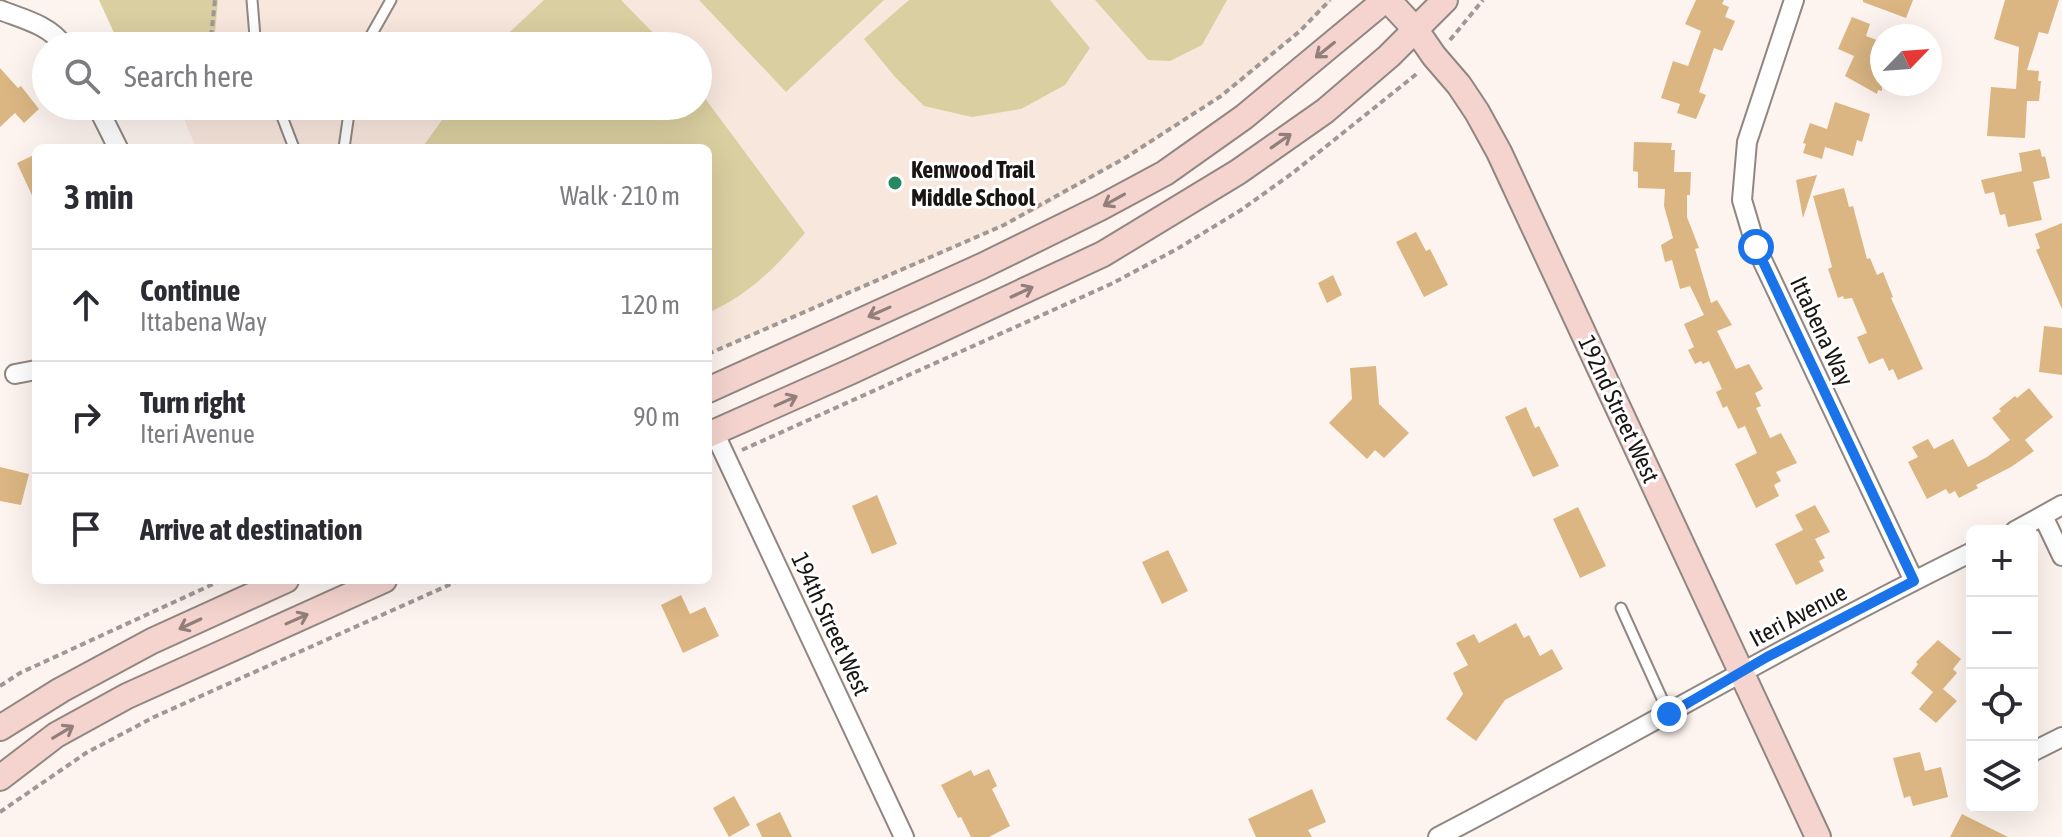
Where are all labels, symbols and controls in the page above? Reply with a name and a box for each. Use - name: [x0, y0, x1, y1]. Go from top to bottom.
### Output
- north arrow: [1870, 24, 1942, 96]
- search box: [32, 32, 712, 120]
- one-way arrow: [1316, 41, 1336, 59]
- icon: search: [60, 54, 104, 98]
- text: Search here: [124, 59, 253, 93]
- one-way arrow: [1270, 133, 1292, 149]
- place label: Kenwood Trail Middle School: [911, 156, 1036, 211]
- marker: Kenwood Trail Middle School: [886, 174, 904, 192]
- text: 3 min: [64, 177, 133, 216]
- text: Walk · 210 m: [560, 181, 680, 211]
- one-way arrow: [1103, 193, 1126, 209]
- route start: [1738, 229, 1774, 265]
- street label: Ittabena Way: [1785, 272, 1859, 390]
- text: Continue: [140, 273, 240, 307]
- icon: ahead: [64, 283, 108, 327]
- one-way arrow: [1009, 284, 1033, 299]
- text: 120 m: [621, 290, 680, 320]
- one-way arrow: [868, 306, 892, 321]
- text: Ittabena Way: [140, 307, 267, 337]
- street label: 192nd Street West: [1573, 331, 1665, 487]
- text: Turn right: [140, 385, 246, 419]
- one-way arrow: [773, 392, 797, 407]
- icon: right: [64, 395, 108, 439]
- text: 90 m: [633, 402, 680, 432]
- text: Iteri Avenue: [140, 419, 255, 449]
- icon: arrive: [64, 507, 108, 551]
- text: Arrive at destination: [140, 512, 362, 546]
- map controls: [1966, 525, 2038, 813]
- button: +: [1966, 525, 2038, 597]
- street label: 194th Street West: [786, 548, 876, 700]
- street label: Iteri Avenue: [1745, 578, 1851, 652]
- button: −: [1966, 597, 2038, 669]
- one-way arrow: [284, 610, 308, 625]
- one-way arrow: [178, 617, 202, 632]
- button: locate: [1966, 669, 2038, 741]
- route end: [1651, 696, 1687, 732]
- one-way arrow: [51, 724, 74, 740]
- button: layers: [1966, 741, 2038, 813]

